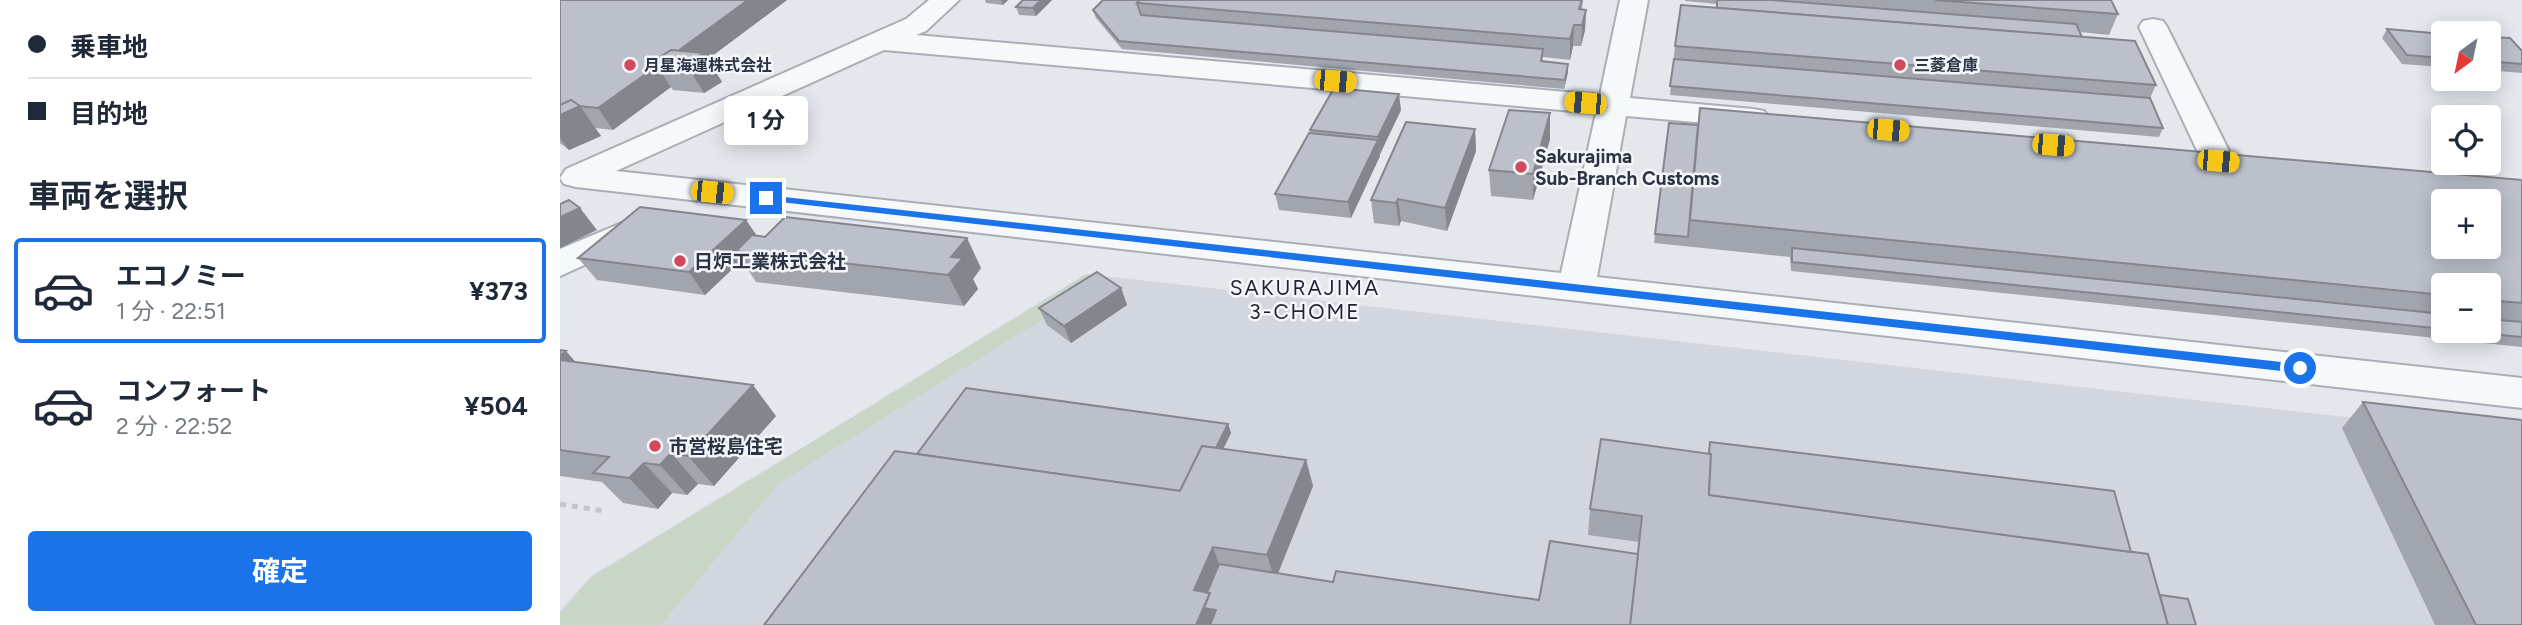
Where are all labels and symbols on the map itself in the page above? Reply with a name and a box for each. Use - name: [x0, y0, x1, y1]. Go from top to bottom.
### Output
- north arrow: [2431, 21, 2501, 91]
- place label: 月星海運株式会社: [644, 56, 772, 75]
- place label: 三菱倉庫: [1914, 56, 1978, 75]
- marker: 月星海運株式会社: [622, 57, 638, 73]
- marker: 三菱倉庫: [1892, 57, 1908, 73]
- car: [1314, 69, 1357, 93]
- car: [1564, 91, 1607, 115]
- callout: 1 分: [724, 96, 808, 146]
- car: [1867, 118, 1910, 142]
- car: [2032, 133, 2075, 157]
- place label: Sakurajima Sub-Branch Customs: [1535, 145, 1719, 190]
- car: [2197, 149, 2240, 173]
- marker: Sakurajima Sub-Branch Customs: [1513, 159, 1529, 175]
- car: [691, 179, 734, 205]
- route end: [750, 182, 782, 214]
- place label: 日炉工業株式会社: [694, 250, 846, 273]
- marker: 日炉工業株式会社: [672, 253, 688, 269]
- district label: SAKURAJIMA 3-CHOME: [1230, 275, 1380, 324]
- route start: [2284, 352, 2316, 384]
- place label: 市営桜島住宅: [669, 435, 783, 458]
- marker: 市営桜島住宅: [647, 438, 663, 454]

